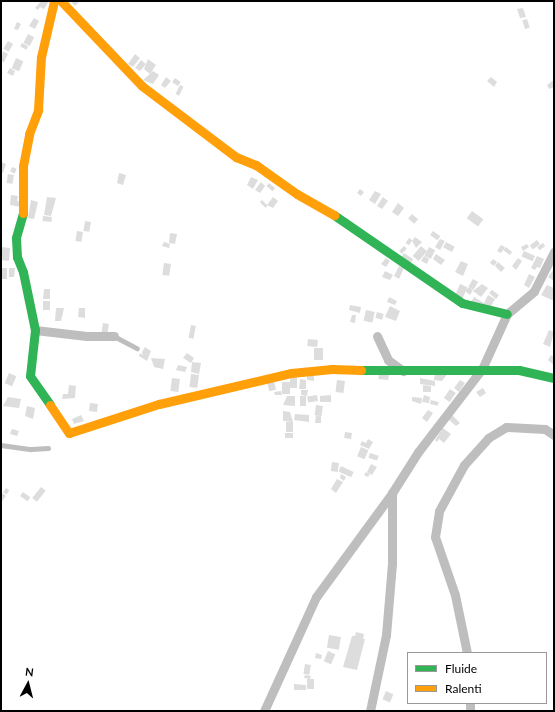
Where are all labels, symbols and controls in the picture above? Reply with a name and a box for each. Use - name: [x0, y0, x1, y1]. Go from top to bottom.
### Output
- legend: [407, 652, 547, 704]
- text: Fluide: [445, 661, 477, 676]
- north arrow: [8, 664, 48, 704]
- text: N: [25, 665, 35, 679]
- text: Ralenti: [445, 681, 482, 696]

